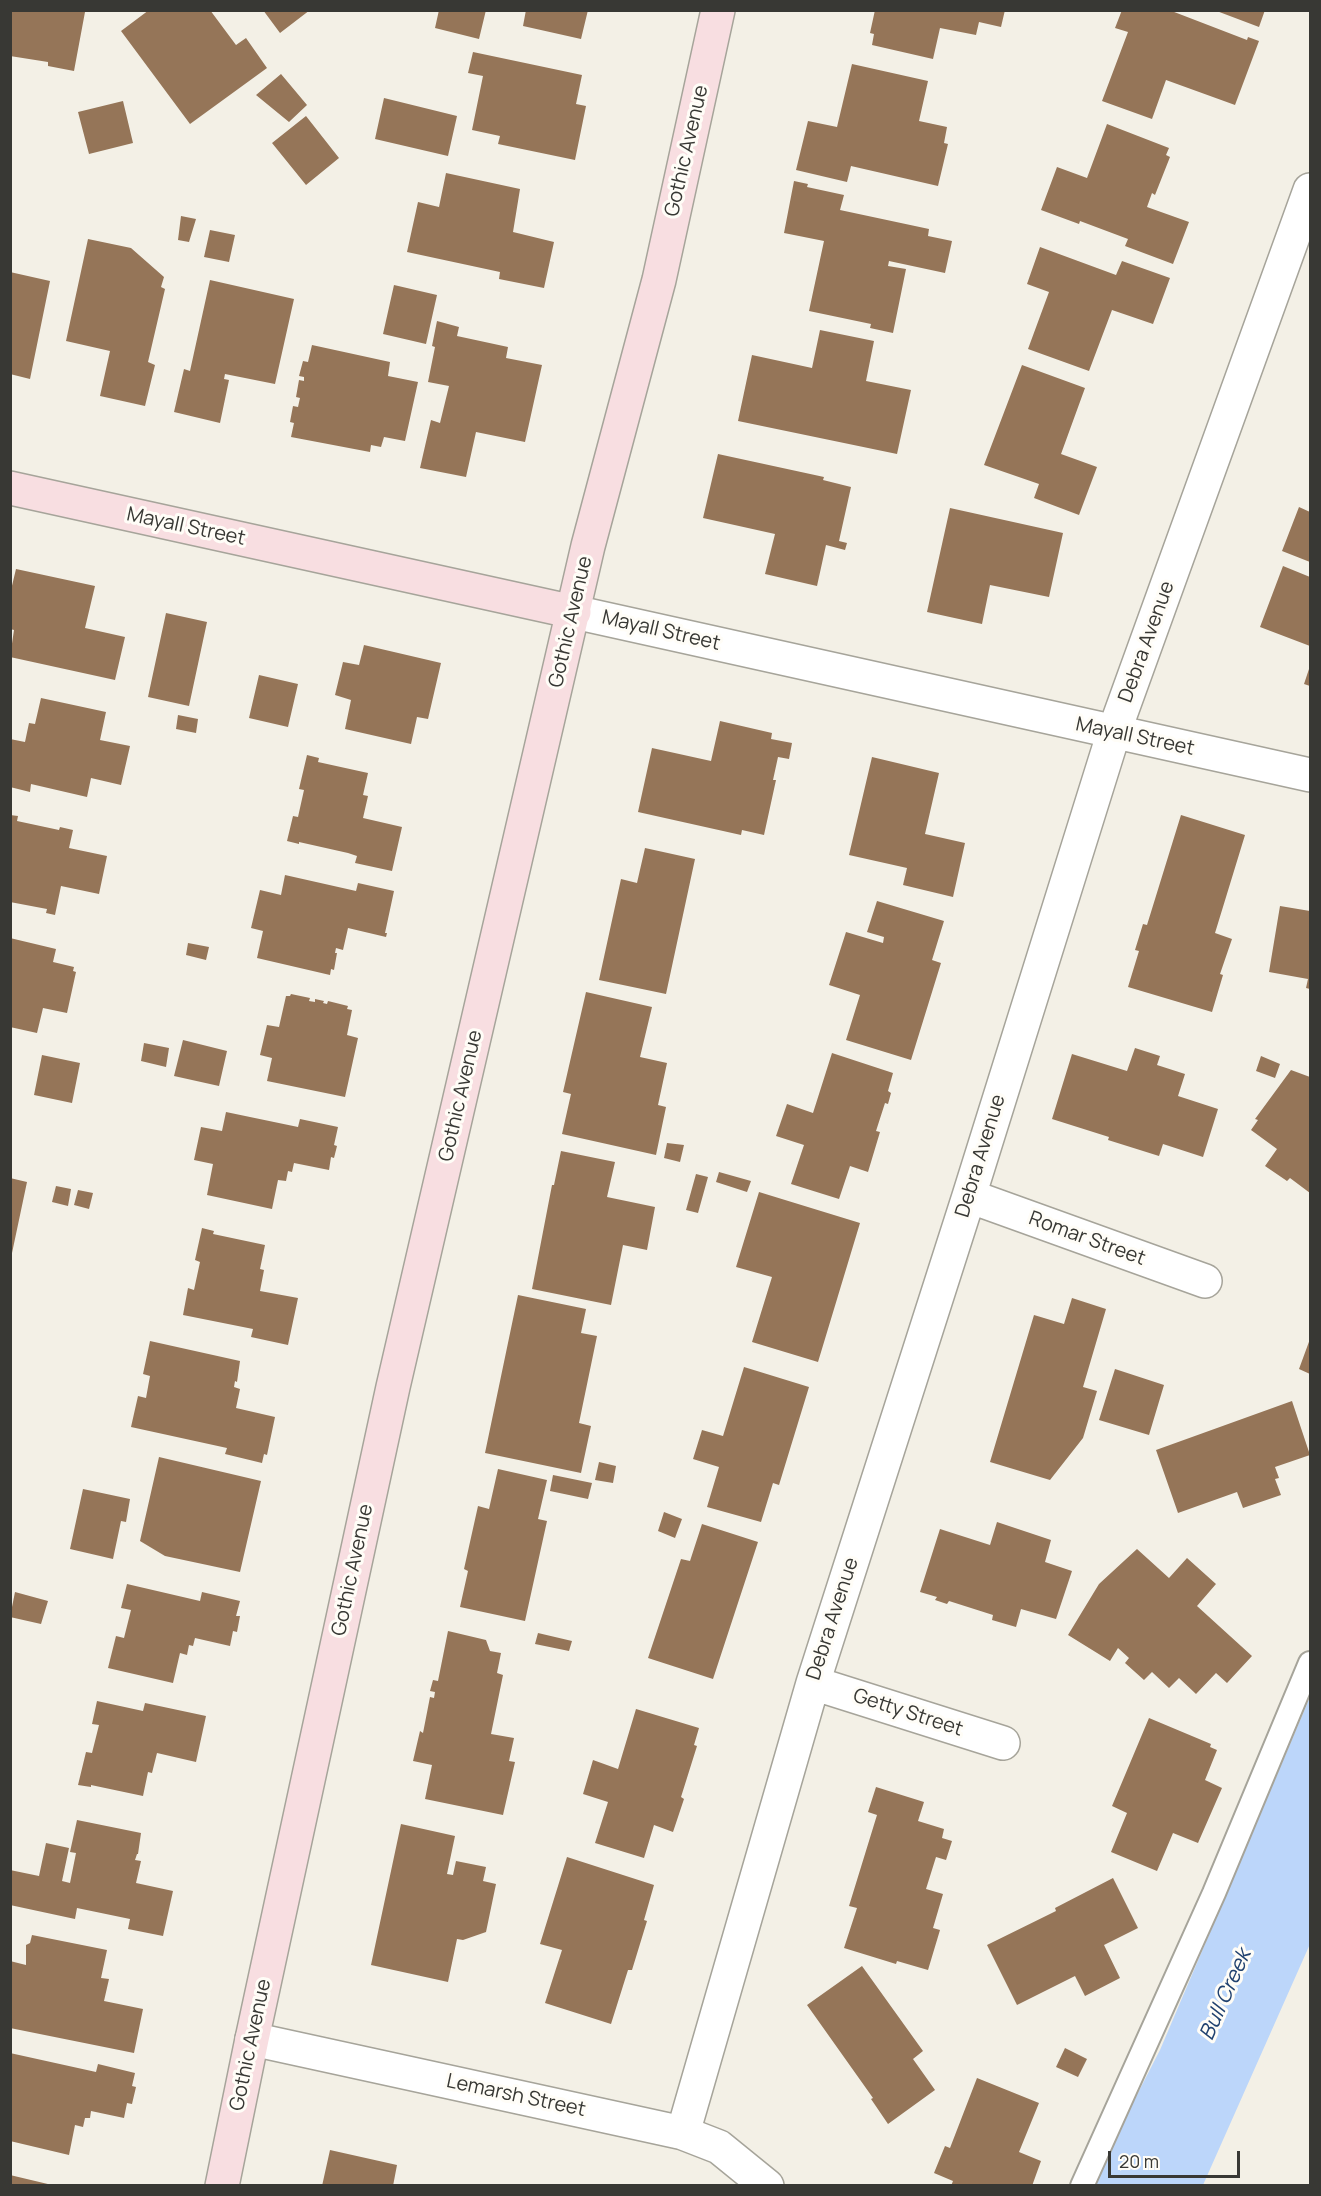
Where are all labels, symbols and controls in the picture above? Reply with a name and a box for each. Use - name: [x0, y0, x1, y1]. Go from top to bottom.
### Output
- street label: Gothic Avenue: [660, 83, 714, 219]
- street label: Mayall Street: [124, 503, 248, 551]
- street label: Gothic Avenue: [544, 554, 598, 690]
- street label: Debra Avenue: [1114, 578, 1180, 706]
- street label: Mayall Street: [600, 606, 722, 656]
- street label: Mayall Street: [1073, 713, 1197, 761]
- street label: Gothic Avenue: [434, 1028, 488, 1164]
- street label: Debra Avenue: [951, 1092, 1011, 1220]
- street label: Romar Street: [1025, 1207, 1149, 1271]
- street label: Gothic Avenue: [327, 1502, 379, 1638]
- street label: Debra Avenue: [802, 1555, 864, 1683]
- street label: Getty Street: [850, 1684, 966, 1742]
- water label: Bull Creek: [1195, 1946, 1257, 2044]
- street label: Gothic Avenue: [225, 1977, 277, 2113]
- street label: Lemarsh Street: [444, 2070, 588, 2122]
- scale bar: [1111, 2139, 1243, 2177]
- text: 20 m: [1119, 2149, 1159, 2173]

